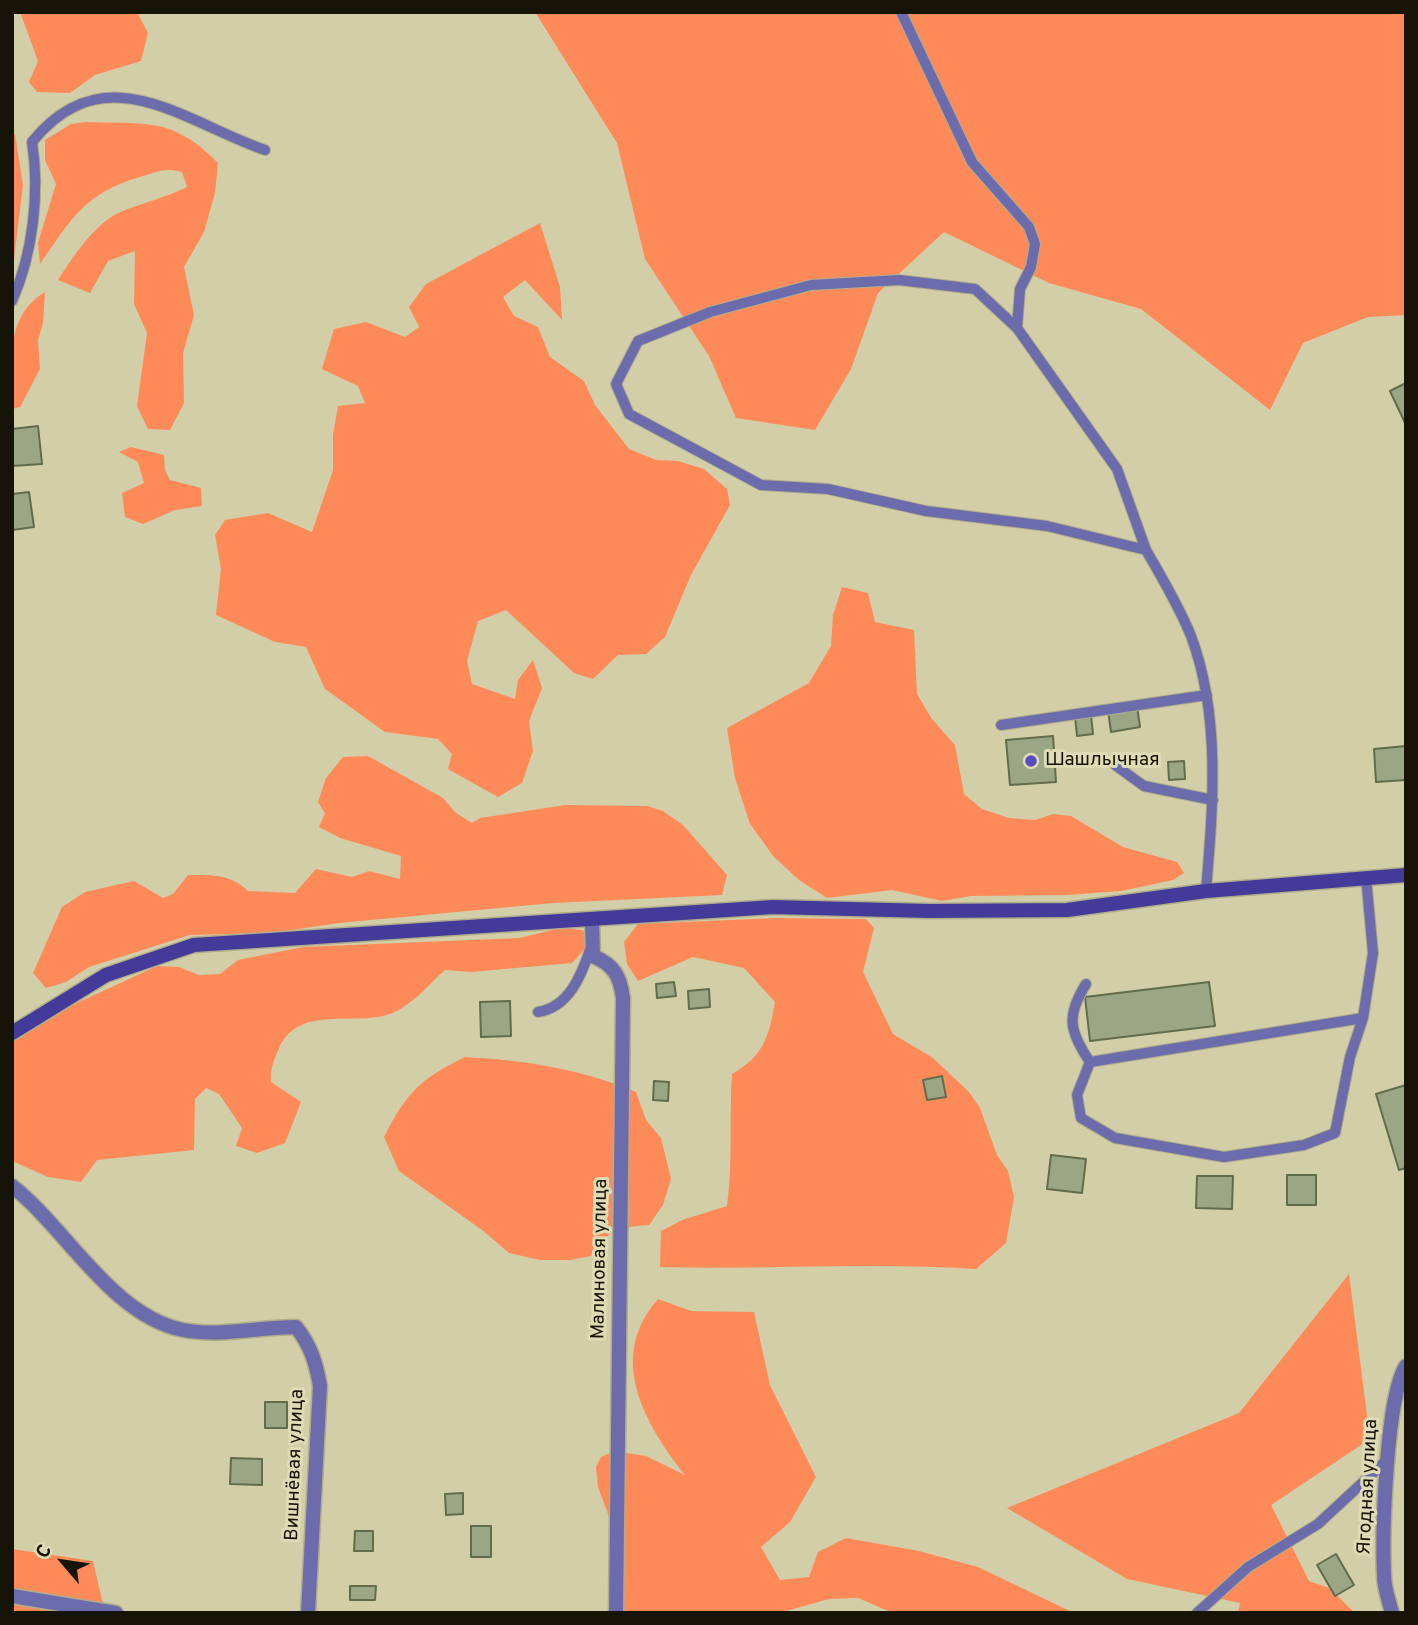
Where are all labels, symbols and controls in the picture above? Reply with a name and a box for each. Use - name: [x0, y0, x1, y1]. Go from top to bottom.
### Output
- place label: Шашлычная: [1045, 750, 1160, 772]
- marker: Шашлычная: [1023, 753, 1039, 769]
- street label: Малиновая улица: [588, 1179, 614, 1339]
- street label: Вишнёвая улица: [282, 1389, 310, 1541]
- street label: Ягодная улица: [1354, 1418, 1384, 1556]
- north arrow: [28, 1527, 98, 1597]
- text: С: [31, 1541, 58, 1563]

